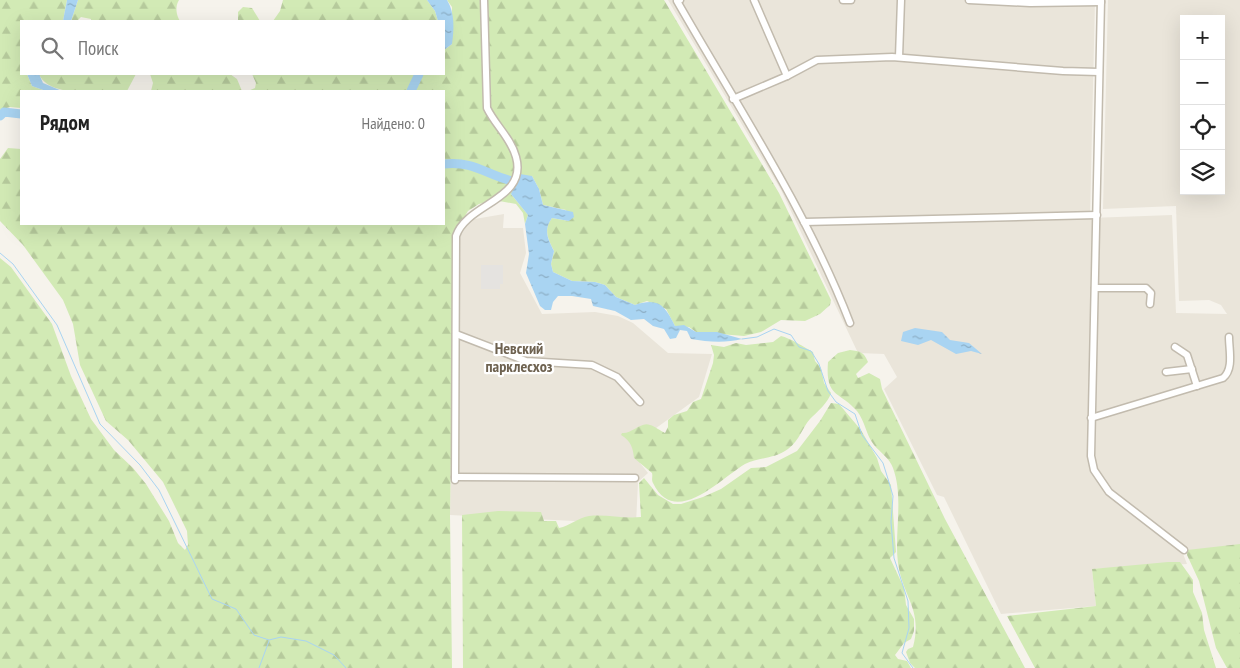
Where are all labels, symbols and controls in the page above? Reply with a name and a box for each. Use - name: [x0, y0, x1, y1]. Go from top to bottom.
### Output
- map controls: [1180, 15, 1225, 195]
- button: +: [1180, 15, 1225, 60]
- search box: [20, 20, 445, 75]
- icon: search: [38, 34, 66, 62]
- text: Поиск: [78, 36, 119, 60]
- button: −: [1180, 60, 1225, 105]
- button: locate: [1180, 105, 1225, 150]
- text: Рядом: [40, 109, 90, 136]
- text: Найдено: 0: [362, 113, 425, 133]
- button: layers: [1180, 150, 1225, 195]
- district label: Невский парклесхоз: [486, 338, 553, 376]

